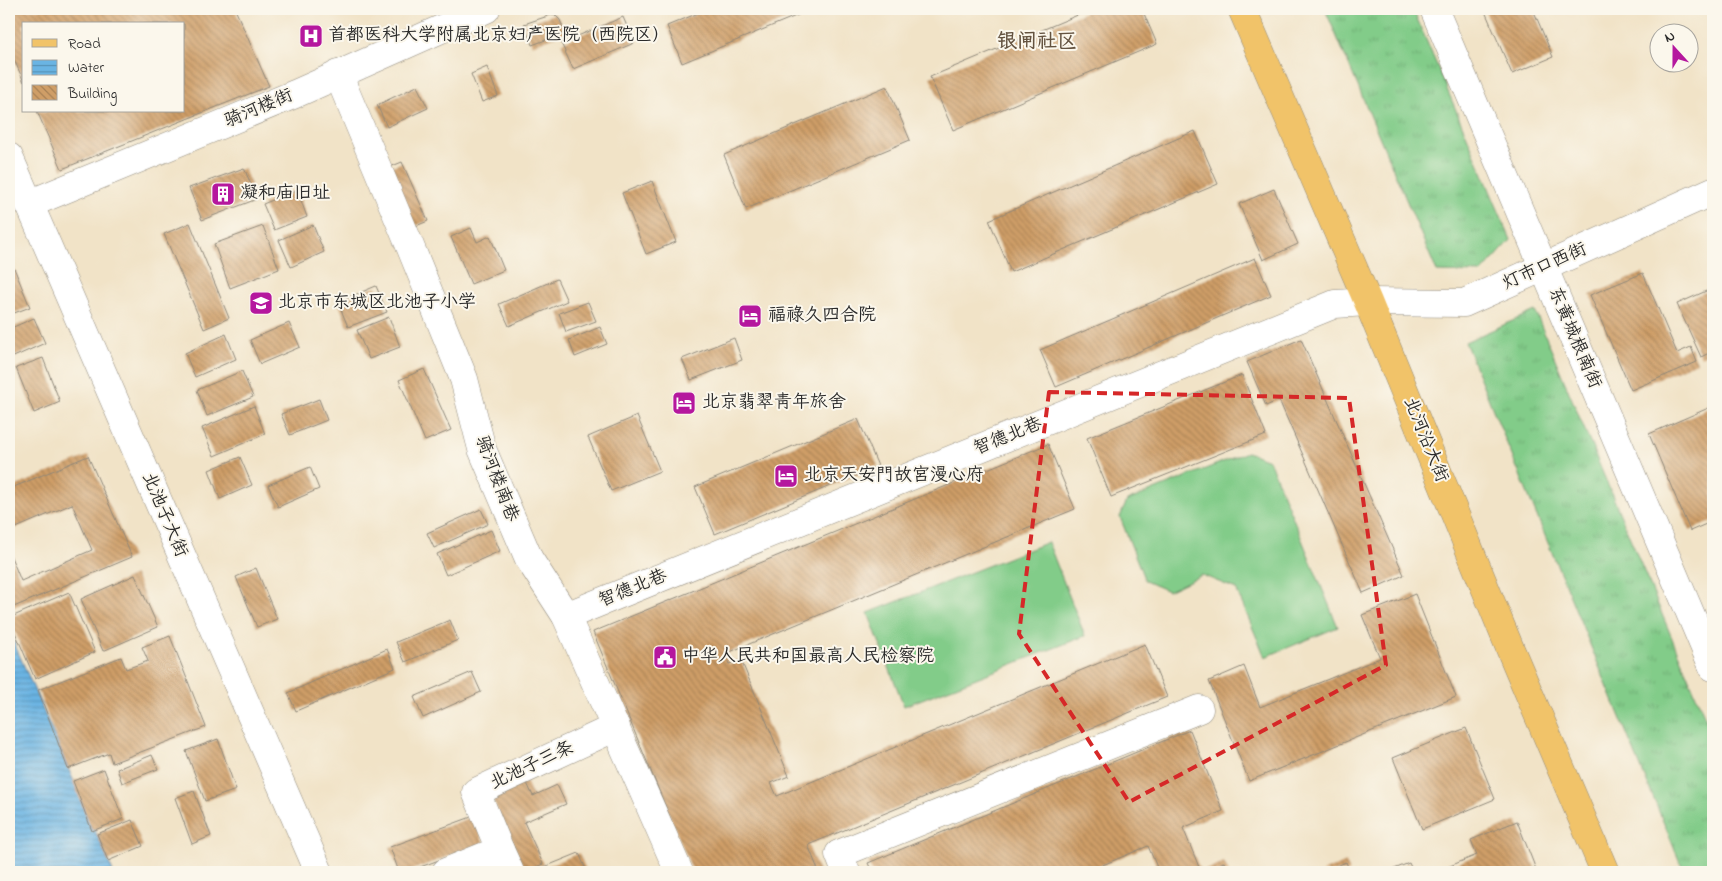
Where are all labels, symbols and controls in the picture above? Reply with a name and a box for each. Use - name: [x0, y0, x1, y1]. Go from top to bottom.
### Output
- legend: [22, 22, 185, 112]
- north arrow: [1650, 22, 1700, 72]
- hospital icon: 首都医科大学附属北京妇产医院（西院区）: [298, 23, 324, 49]
- place label: 首都医科大学附属北京妇产医院（西院区）: [328, 23, 670, 49]
- text: N: [1662, 26, 1678, 49]
- district label: 银闸社区: [997, 28, 1077, 57]
- text: Road: [68, 33, 101, 55]
- text: Water: [68, 57, 104, 79]
- text: Building: [67, 83, 117, 106]
- street label: 骑河楼街: [221, 83, 297, 135]
- building icon: 凝和庙旧址: [210, 181, 236, 207]
- place label: 凝和庙旧址: [240, 181, 330, 207]
- street label: 灯市口西街: [1499, 237, 1591, 297]
- street label: 东黄城根南街: [1541, 283, 1607, 393]
- school or university icon: 北京市东城区北池子小学: [248, 290, 274, 316]
- place label: 北京市东城区北池子小学: [278, 290, 476, 316]
- hotel icon: 福禄久四合院: [737, 303, 763, 329]
- place label: 福禄久四合院: [768, 303, 876, 329]
- hotel icon: 北京翡翠青年旅舍: [671, 390, 697, 416]
- place label: 北京翡翠青年旅舍: [702, 390, 846, 416]
- street label: 北河沿大街: [1396, 393, 1454, 487]
- street label: 智德北巷: [970, 411, 1046, 463]
- street label: 骑河楼南巷: [468, 432, 524, 526]
- hotel icon: 北京天安門故宮漫心府: [773, 463, 799, 489]
- place label: 北京天安門故宮漫心府: [804, 463, 984, 489]
- street label: 北池子大街: [134, 468, 194, 562]
- street label: 智德北巷: [595, 563, 671, 615]
- public building icon: 中华人民共和国最高人民检察院: [652, 644, 678, 670]
- place label: 中华人民共和国最高人民检察院: [682, 644, 934, 670]
- street label: 北池子三条: [486, 735, 578, 797]

